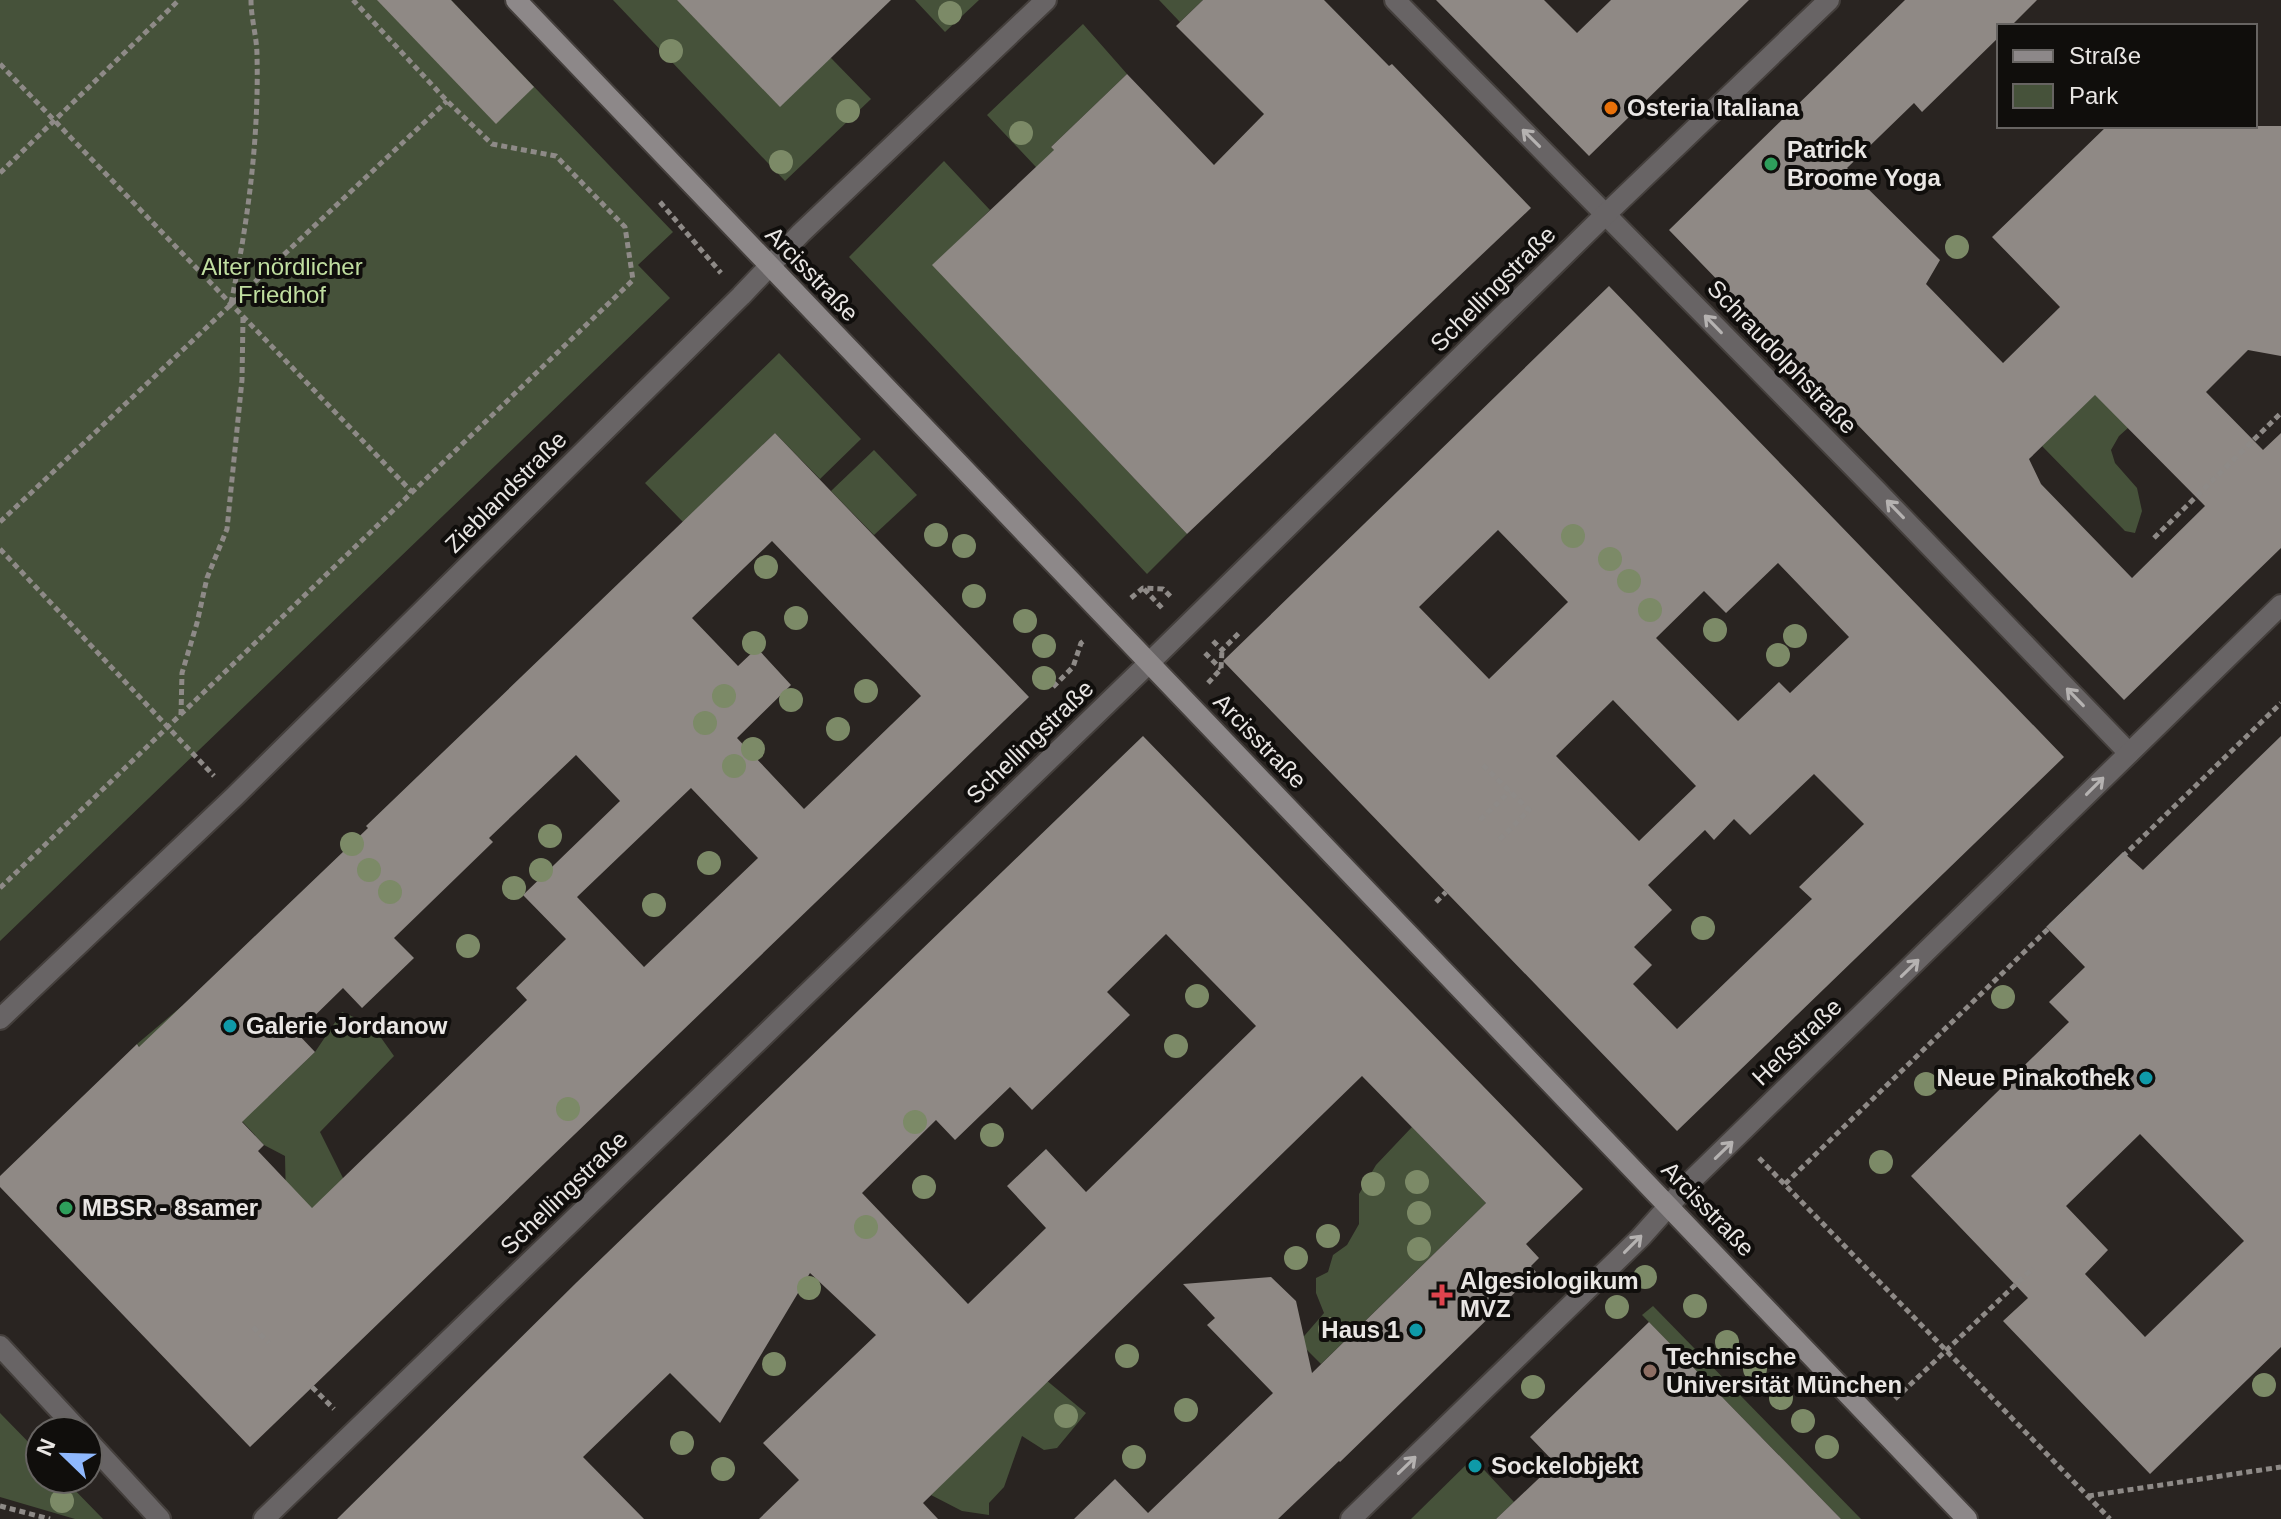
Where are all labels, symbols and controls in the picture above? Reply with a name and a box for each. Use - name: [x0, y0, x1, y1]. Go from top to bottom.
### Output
- legend: [1997, 24, 2257, 128]
- text: Straße: [2069, 42, 2141, 69]
- text: Park: [2069, 82, 2119, 109]
- place label: Osteria Italiana: [1627, 94, 1800, 121]
- marker: Osteria Italiana: [1602, 99, 1620, 117]
- one-way arrow: [1521, 128, 1540, 148]
- place label: Patrick Broome Yoga: [1787, 136, 1941, 191]
- marker: Patrick Broome Yoga: [1762, 155, 1780, 173]
- street label: Arcisstraße: [760, 221, 864, 327]
- street label: Schellingstraße: [1425, 221, 1561, 357]
- park label: Alter nördlicher Friedhof: [201, 253, 363, 308]
- street label: Schraudolphstraße: [1702, 274, 1863, 439]
- one-way arrow: [1704, 315, 1723, 334]
- street label: Zieblandstraße: [440, 426, 572, 558]
- one-way arrow: [1885, 499, 1904, 519]
- street label: Schellingstraße: [961, 674, 1099, 809]
- street label: Arcisstraße: [1208, 688, 1312, 794]
- one-way arrow: [2066, 688, 2085, 707]
- one-way arrow: [2085, 777, 2104, 796]
- one-way arrow: [1900, 959, 1919, 978]
- street label: Heßstraße: [1747, 993, 1847, 1091]
- place label: Galerie Jordanow: [246, 1012, 448, 1039]
- marker: Galerie Jordanow: [221, 1017, 239, 1035]
- place label: Neue Pinakothek: [1937, 1064, 2131, 1091]
- marker: Neue Pinakothek: [2137, 1069, 2155, 1087]
- street label: Schellingstraße: [495, 1125, 633, 1260]
- one-way arrow: [1714, 1141, 1733, 1160]
- street label: Arcisstraße: [1656, 1156, 1760, 1262]
- place label: MBSR - 8samer: [82, 1194, 258, 1221]
- marker: MBSR - 8samer: [57, 1199, 75, 1217]
- one-way arrow: [1623, 1235, 1642, 1254]
- place label: Algesiologikum MVZ: [1460, 1267, 1639, 1322]
- marker: Algesiologikum MVZ: [1431, 1284, 1453, 1306]
- place label: Haus 1: [1321, 1316, 1400, 1343]
- marker: Haus 1: [1407, 1321, 1425, 1339]
- place label: Technische Universität München: [1666, 1343, 1902, 1398]
- marker: Technische Universität München: [1641, 1362, 1659, 1380]
- north arrow: [24, 1415, 104, 1495]
- text: N: [31, 1435, 61, 1460]
- place label: Sockelobjekt: [1491, 1452, 1639, 1479]
- one-way arrow: [1397, 1456, 1416, 1475]
- marker: Sockelobjekt: [1466, 1457, 1484, 1475]

